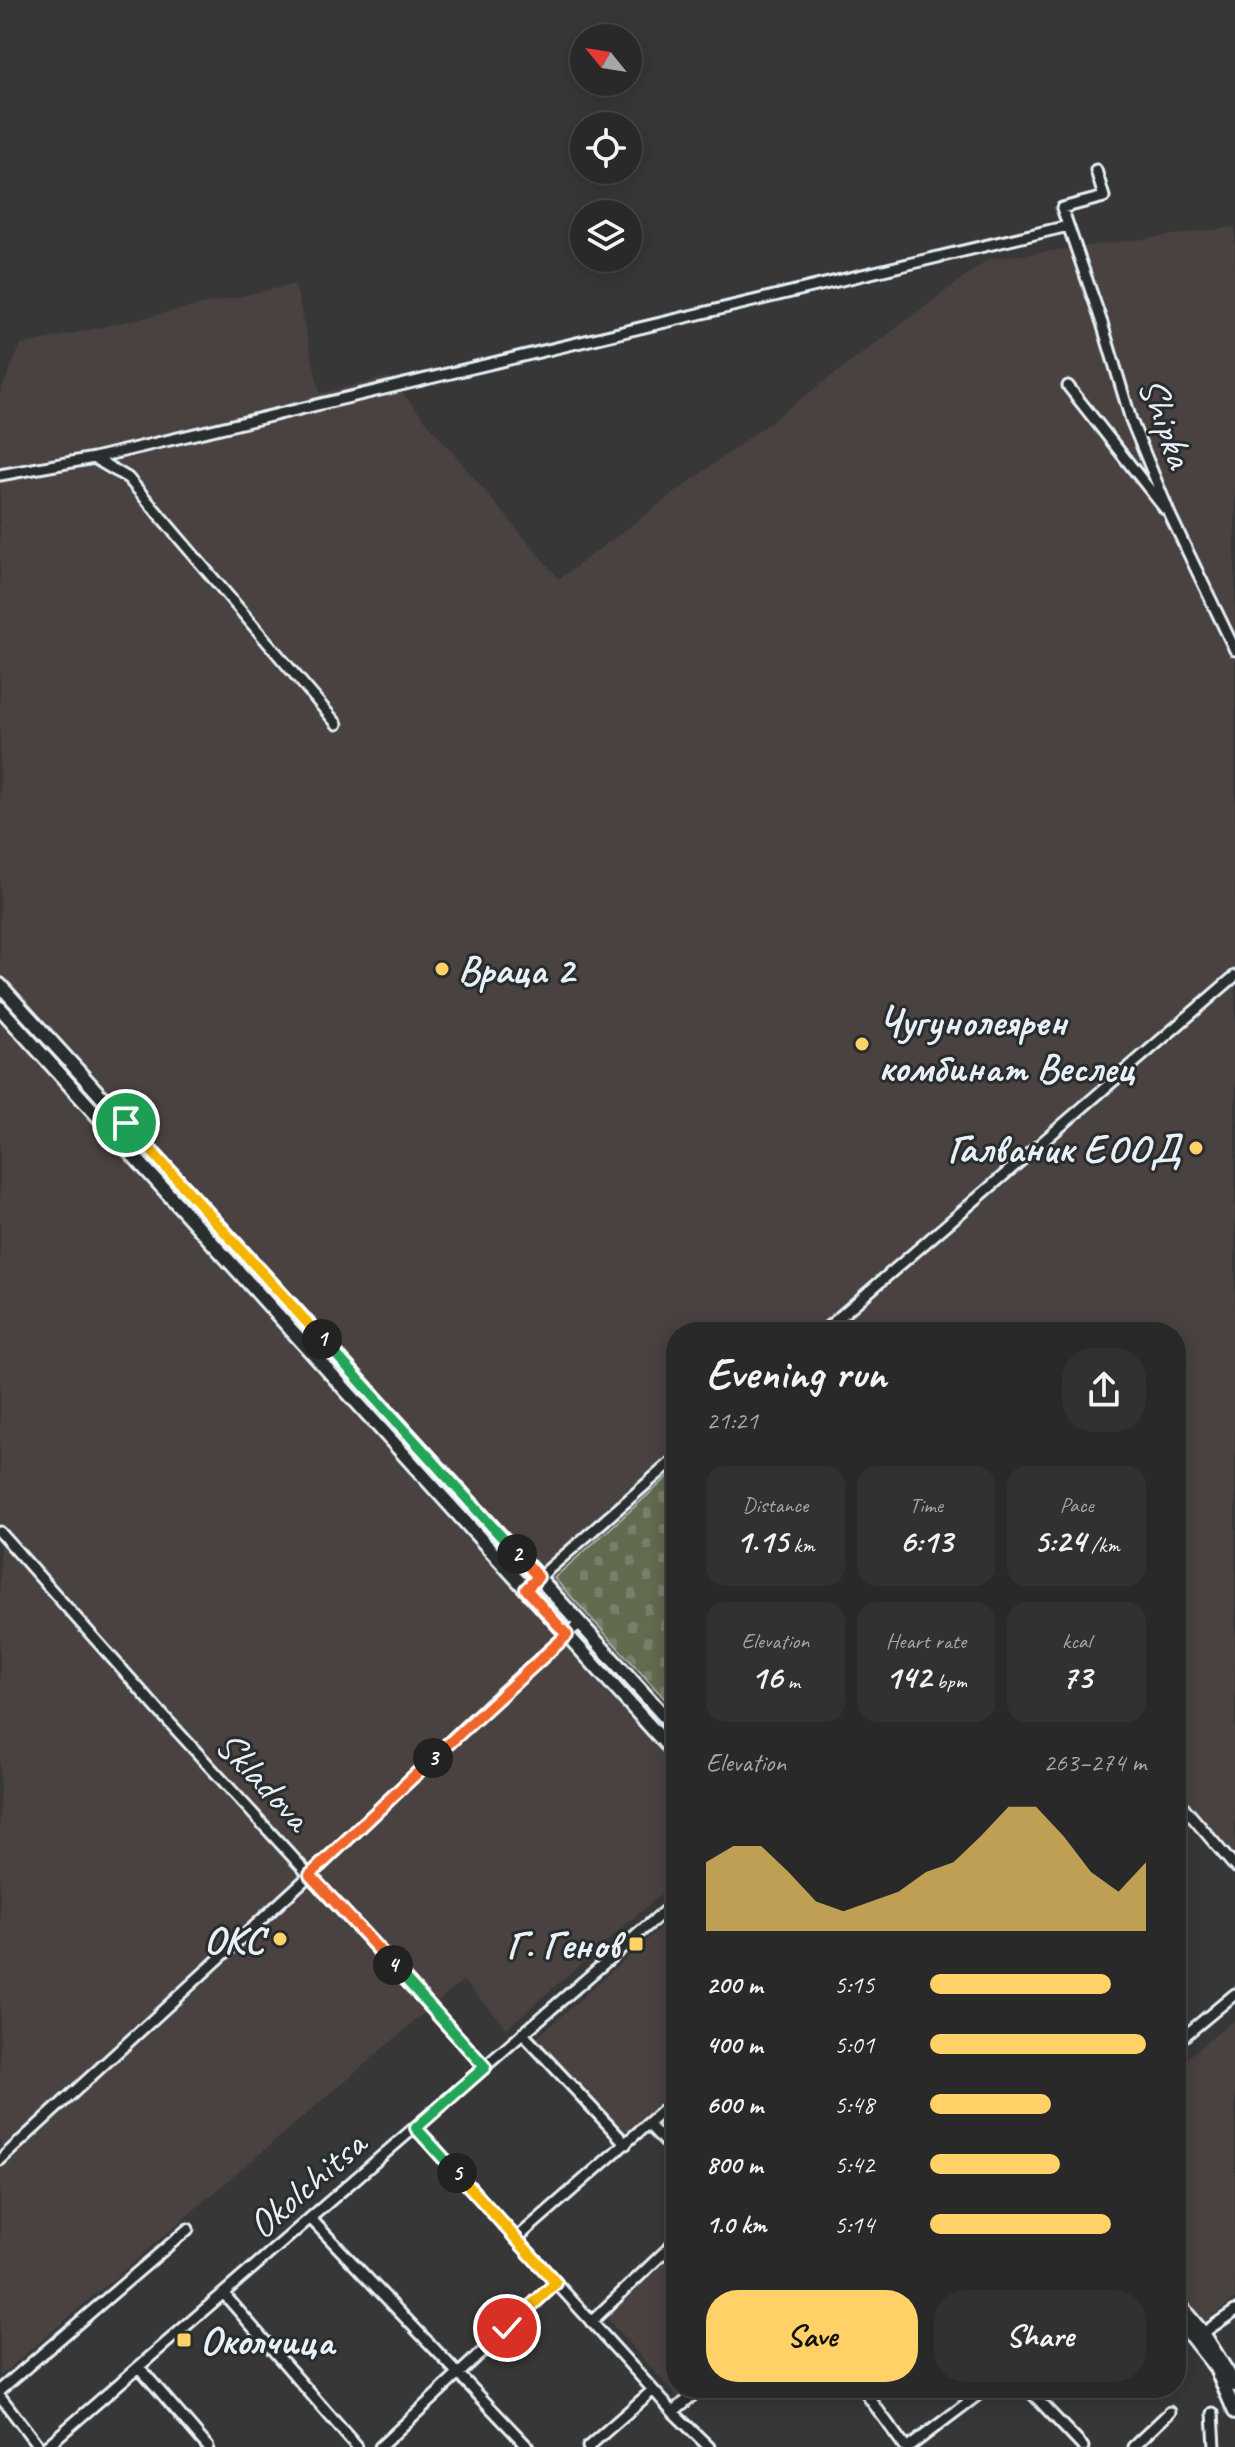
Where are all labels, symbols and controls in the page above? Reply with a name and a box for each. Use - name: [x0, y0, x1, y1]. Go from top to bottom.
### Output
- north arrow: [570, 24, 642, 96]
- map controls: [570, 24, 642, 272]
- button: locate: [570, 112, 642, 184]
- button: layers: [570, 200, 642, 272]
- street label: Shipka: [1127, 371, 1206, 477]
- place label: Враца 2: [458, 945, 578, 995]
- marker: Враца 2: [433, 960, 451, 978]
- place label: Чугунолеярен комбинат Веслец: [878, 997, 1136, 1093]
- marker: Чугунолеярен комбинат Веслец: [853, 1035, 871, 1053]
- pin: [92, 1089, 160, 1157]
- icon: arrive: [104, 1101, 148, 1145]
- place label: Галваник ЕООД: [948, 1124, 1183, 1174]
- marker: Галваник ЕООД: [1187, 1139, 1205, 1157]
- pin: 1: [302, 1319, 342, 1359]
- text: 1: [317, 1325, 327, 1353]
- text: Evening run: [706, 1346, 886, 1401]
- button: share: [1062, 1348, 1146, 1432]
- text: 21:21: [706, 1404, 758, 1437]
- text: Distance: [743, 1491, 808, 1519]
- text: Time: [909, 1491, 943, 1519]
- text: Pace: [1060, 1491, 1094, 1519]
- text: 1.15: [736, 1519, 788, 1562]
- text: 6:13: [899, 1519, 953, 1562]
- text: 5:24: [1034, 1519, 1086, 1562]
- text: km: [788, 1531, 815, 1559]
- text: /km: [1086, 1531, 1120, 1559]
- pin: 2: [497, 1534, 537, 1574]
- text: 2: [512, 1540, 522, 1568]
- text: Elevation: [741, 1627, 809, 1655]
- text: Heart rate: [886, 1627, 966, 1655]
- text: kcal: [1062, 1627, 1091, 1655]
- text: 16: [751, 1655, 782, 1698]
- text: 142: [885, 1655, 931, 1698]
- text: 73: [1061, 1655, 1092, 1698]
- text: m: [782, 1667, 800, 1695]
- text: bpm: [931, 1667, 967, 1695]
- street label: Skladova: [205, 1720, 324, 1844]
- pin: 3: [413, 1738, 453, 1778]
- text: 3: [428, 1744, 438, 1772]
- text: Elevation: [706, 1746, 786, 1779]
- text: 263–274 m: [1043, 1746, 1146, 1779]
- place label: OKC: [204, 1915, 269, 1965]
- place label: Г. Генов: [507, 1920, 627, 1970]
- marker: OKC: [271, 1930, 289, 1948]
- marker: Г. Генов: [627, 1935, 645, 1953]
- pin: 4: [373, 1945, 413, 1985]
- text: 4: [388, 1951, 398, 1979]
- text: 200 m: [706, 1968, 762, 2001]
- text: 5:15: [834, 1968, 874, 2001]
- text: 400 m: [706, 2028, 762, 2061]
- text: 5:01: [834, 2028, 874, 2061]
- text: 600 m: [706, 2088, 763, 2121]
- text: 5:48: [834, 2088, 874, 2121]
- street label: Okolchitsa: [237, 2117, 379, 2250]
- text: 800 m: [706, 2148, 762, 2181]
- text: 5:42: [834, 2148, 874, 2181]
- pin: 5: [437, 2153, 477, 2193]
- text: 5: [452, 2159, 462, 2187]
- text: 1.0 km: [706, 2208, 766, 2241]
- text: 5:14: [834, 2208, 874, 2241]
- button: Save: [706, 2290, 918, 2382]
- button: Share: [934, 2290, 1146, 2382]
- pin: [473, 2294, 541, 2362]
- icon: check: [485, 2306, 529, 2350]
- place label: Околчица: [200, 2316, 337, 2366]
- marker: Околчица: [175, 2331, 193, 2349]

